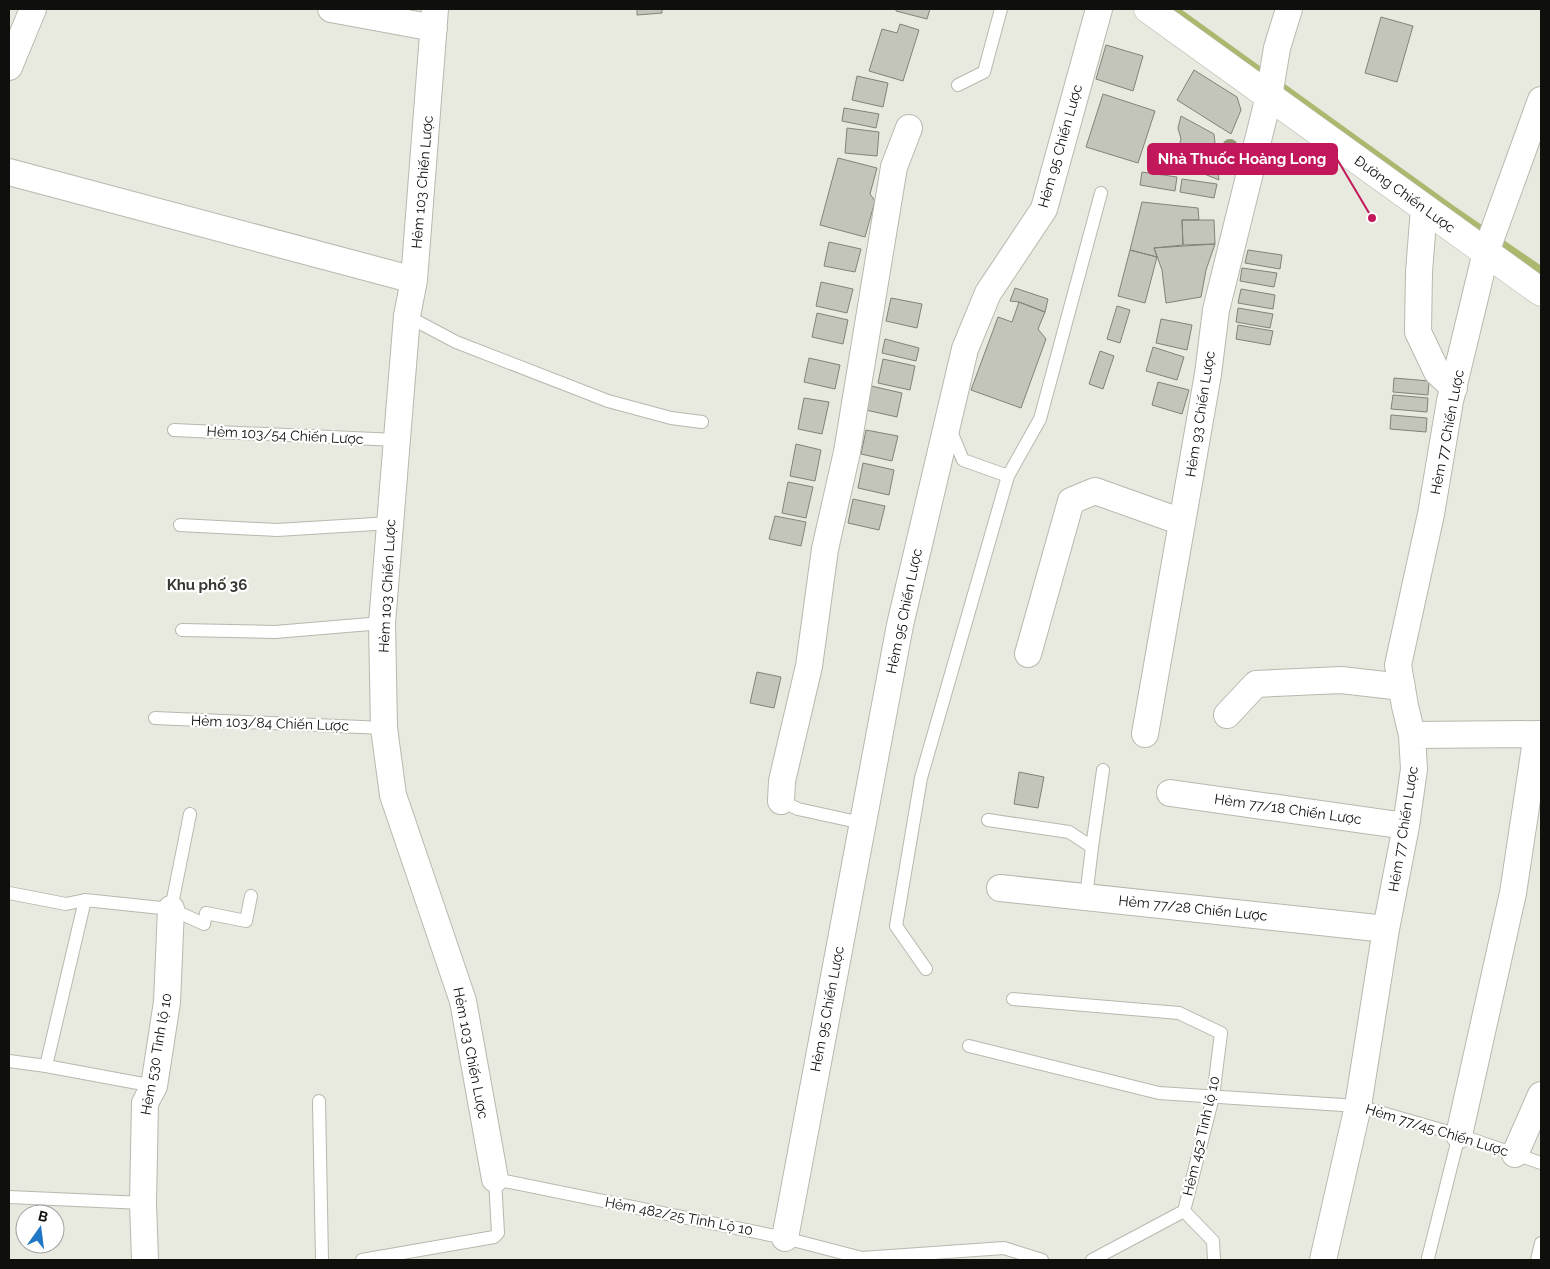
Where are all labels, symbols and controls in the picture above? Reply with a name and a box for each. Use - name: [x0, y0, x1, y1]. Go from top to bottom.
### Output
- street label: Hẻm 95 Chiến Lược: [1035, 82, 1085, 210]
- street label: Hẻm 103 Chiến Lược: [408, 114, 436, 249]
- callout: Nhà Thuốc Hoàng Long: [1148, 144, 1337, 174]
- text: Nhà Thuốc Hoàng Long: [1158, 150, 1326, 168]
- street label: Đường Chiến Lược: [1352, 152, 1459, 236]
- street label: Hẻm 93 Chiến Lược: [1182, 349, 1218, 478]
- street label: Hẻm 77 Chiến Lược: [1427, 368, 1467, 496]
- street label: Hẻm 103/54 Chiến Lược: [206, 423, 364, 447]
- street label: Hẻm 103 Chiến Lược: [376, 518, 399, 653]
- street label: Hẻm 95 Chiến Lược: [883, 547, 925, 675]
- district label: Khu phố 36: [167, 576, 247, 594]
- street label: Hẻm 103/84 Chiến Lược: [191, 712, 350, 734]
- street label: Hẻm 77 Chiến Lược: [1385, 765, 1421, 893]
- street label: Hẻm 77/18 Chiến Lược: [1213, 791, 1363, 827]
- street label: Hẻm 77/28 Chiến Lược: [1118, 892, 1269, 924]
- street label: Hẻm 95 Chiến Lược: [807, 945, 847, 1073]
- street label: Hẻm 103 Chiến Lược: [450, 986, 492, 1121]
- street label: Hẻm 530 Tỉnh lộ 10: [137, 992, 175, 1116]
- street label: Hẻm 452 Tỉnh lộ 10: [1179, 1075, 1223, 1197]
- street label: Hẻm 77/45 Chiến Lược: [1364, 1101, 1511, 1159]
- street label: Hẻm 482/25 Tỉnh Lộ 10: [604, 1194, 754, 1238]
- north arrow: [15, 1204, 65, 1254]
- text: B: [37, 1207, 50, 1225]

